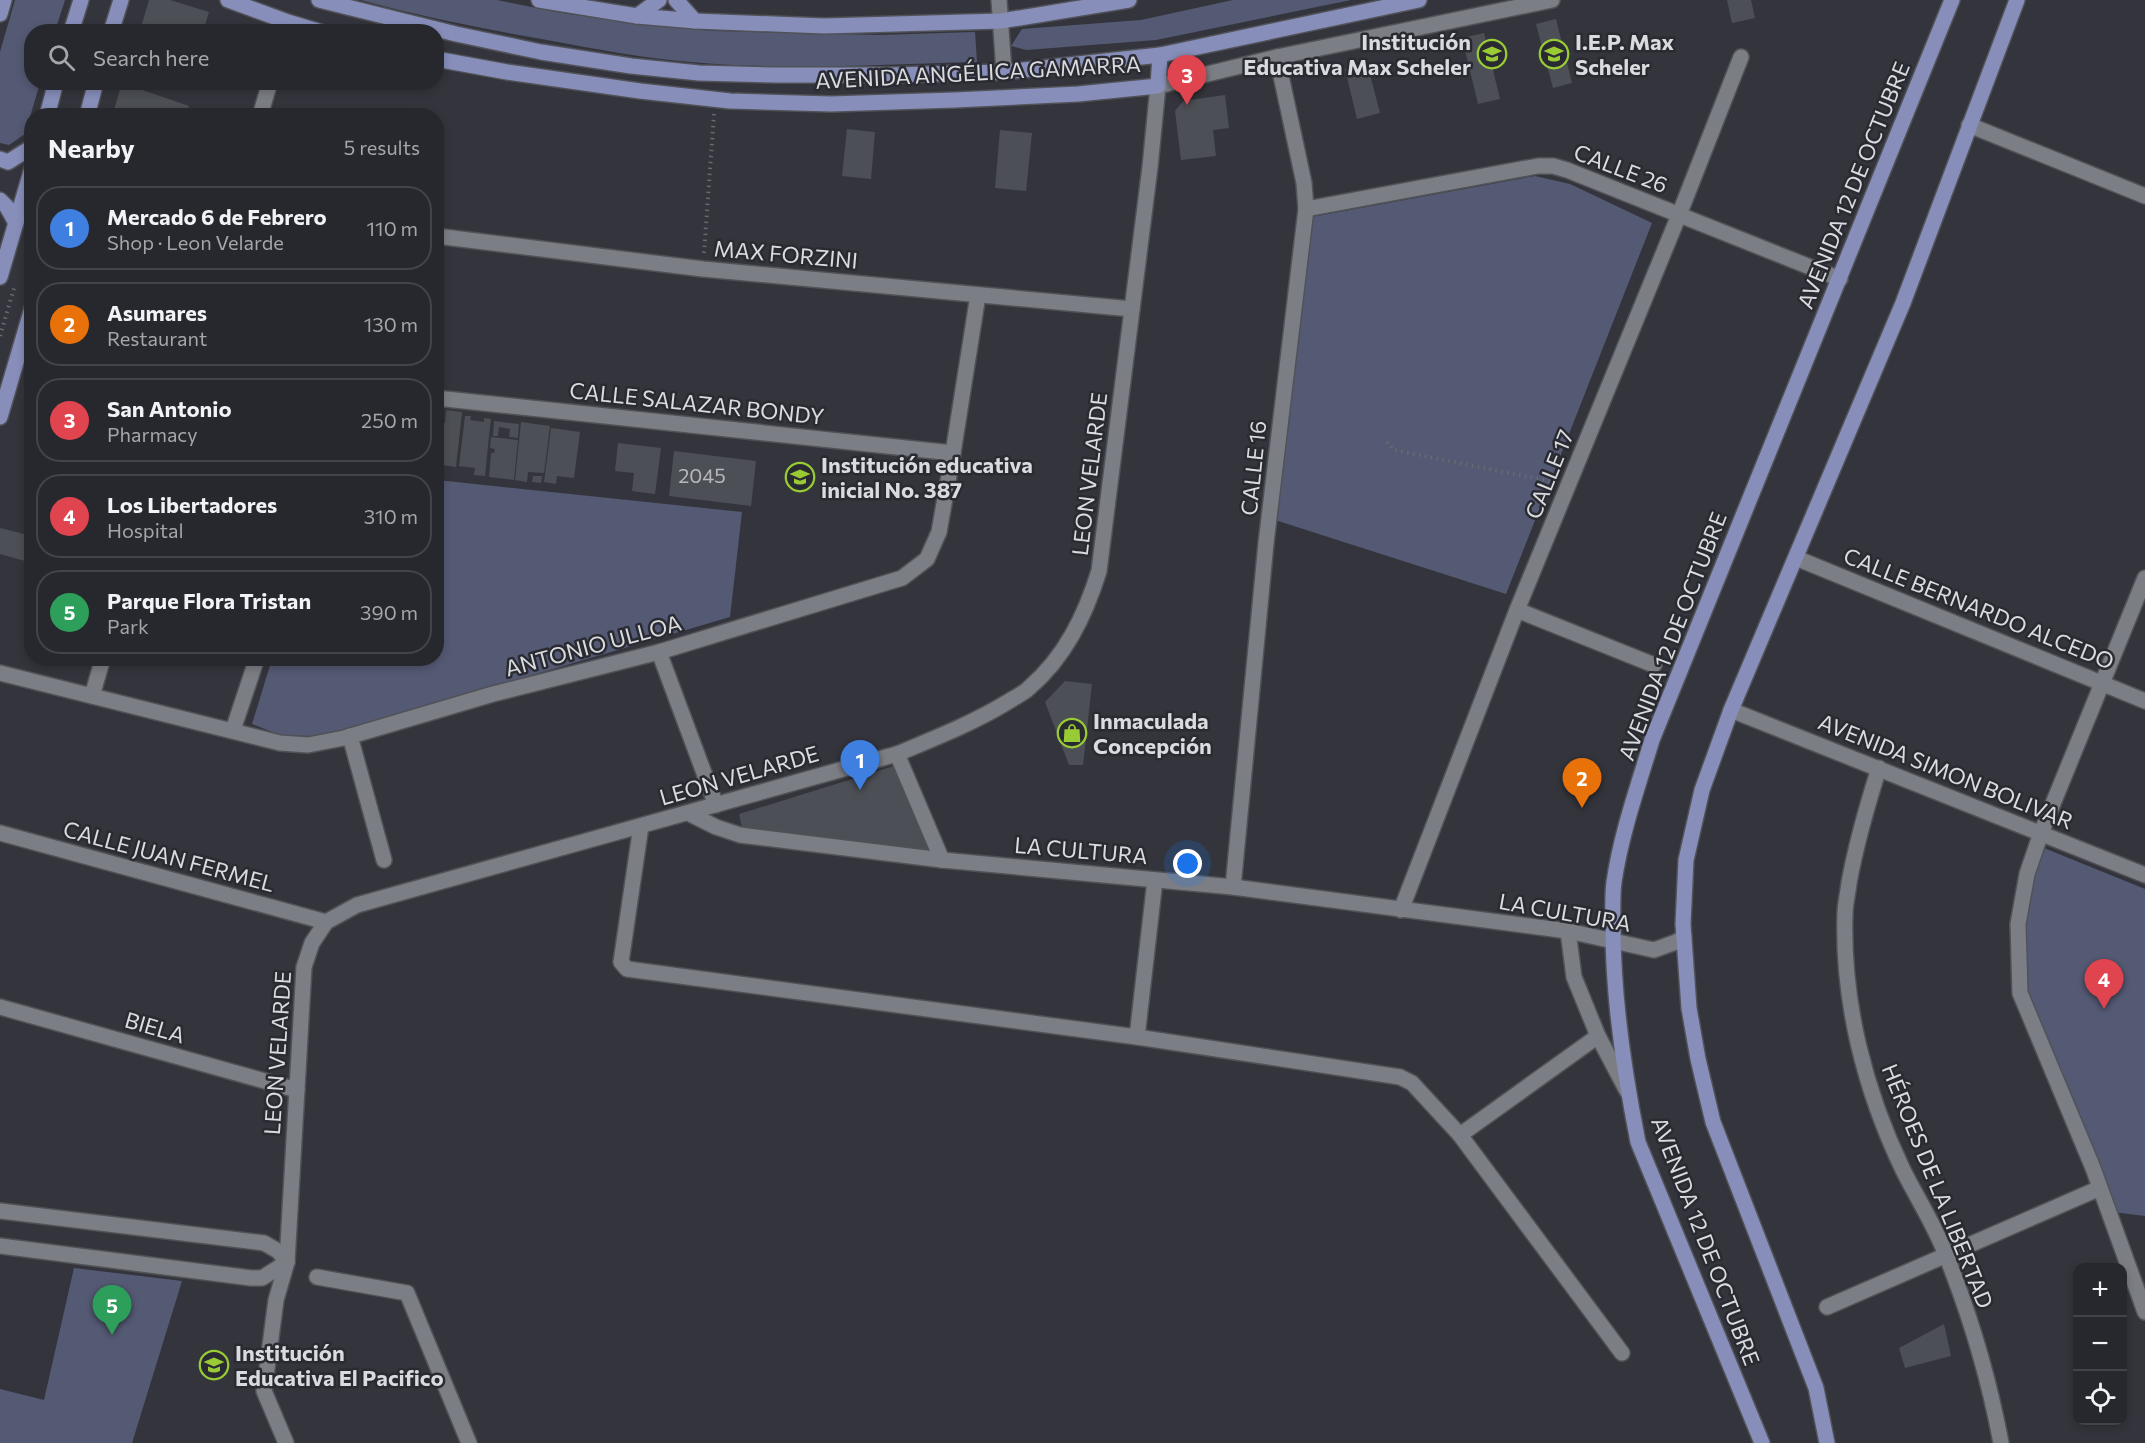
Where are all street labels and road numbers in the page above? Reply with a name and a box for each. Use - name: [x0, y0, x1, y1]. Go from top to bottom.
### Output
- street label: AVENIDA ANGÉLICA GAMARRA: [815, 50, 1141, 94]
- street label: AVENIDA 12 DE OCTUBRE: [1791, 58, 1915, 312]
- street label: CALLE 26: [1570, 138, 1672, 198]
- street label: MAX FORZINI: [713, 234, 859, 274]
- street label: CALLE SALAZAR BONDY: [568, 376, 826, 430]
- street label: LEON VELARDE: [1066, 391, 1112, 557]
- street label: CALLE 16: [1235, 419, 1271, 517]
- street label: CALLE 17: [1519, 425, 1579, 523]
- street label: AVENIDA 12 DE OCTUBRE: [1612, 508, 1732, 764]
- street label: CALLE BERNARDO ALCEDO: [1840, 541, 2118, 675]
- street label: ANTONIO ULLOA: [502, 608, 684, 682]
- street label: AVENIDA SIMON BOLIVAR: [1815, 707, 2077, 835]
- street label: LEON VELARDE: [656, 739, 822, 811]
- street label: CALLE JUAN FERMEL: [60, 815, 278, 897]
- street label: LA CULTURA: [1013, 831, 1149, 869]
- street label: LA CULTURA: [1497, 887, 1633, 937]
- street label: LEON VELARDE: [258, 970, 296, 1136]
- street label: BIELA: [122, 1006, 188, 1048]
- street label: HÉROES DE LA LIBERTAD: [1877, 1060, 1999, 1312]
- street label: AVENIDA 12 DE OCTUBRE: [1646, 1113, 1766, 1369]

